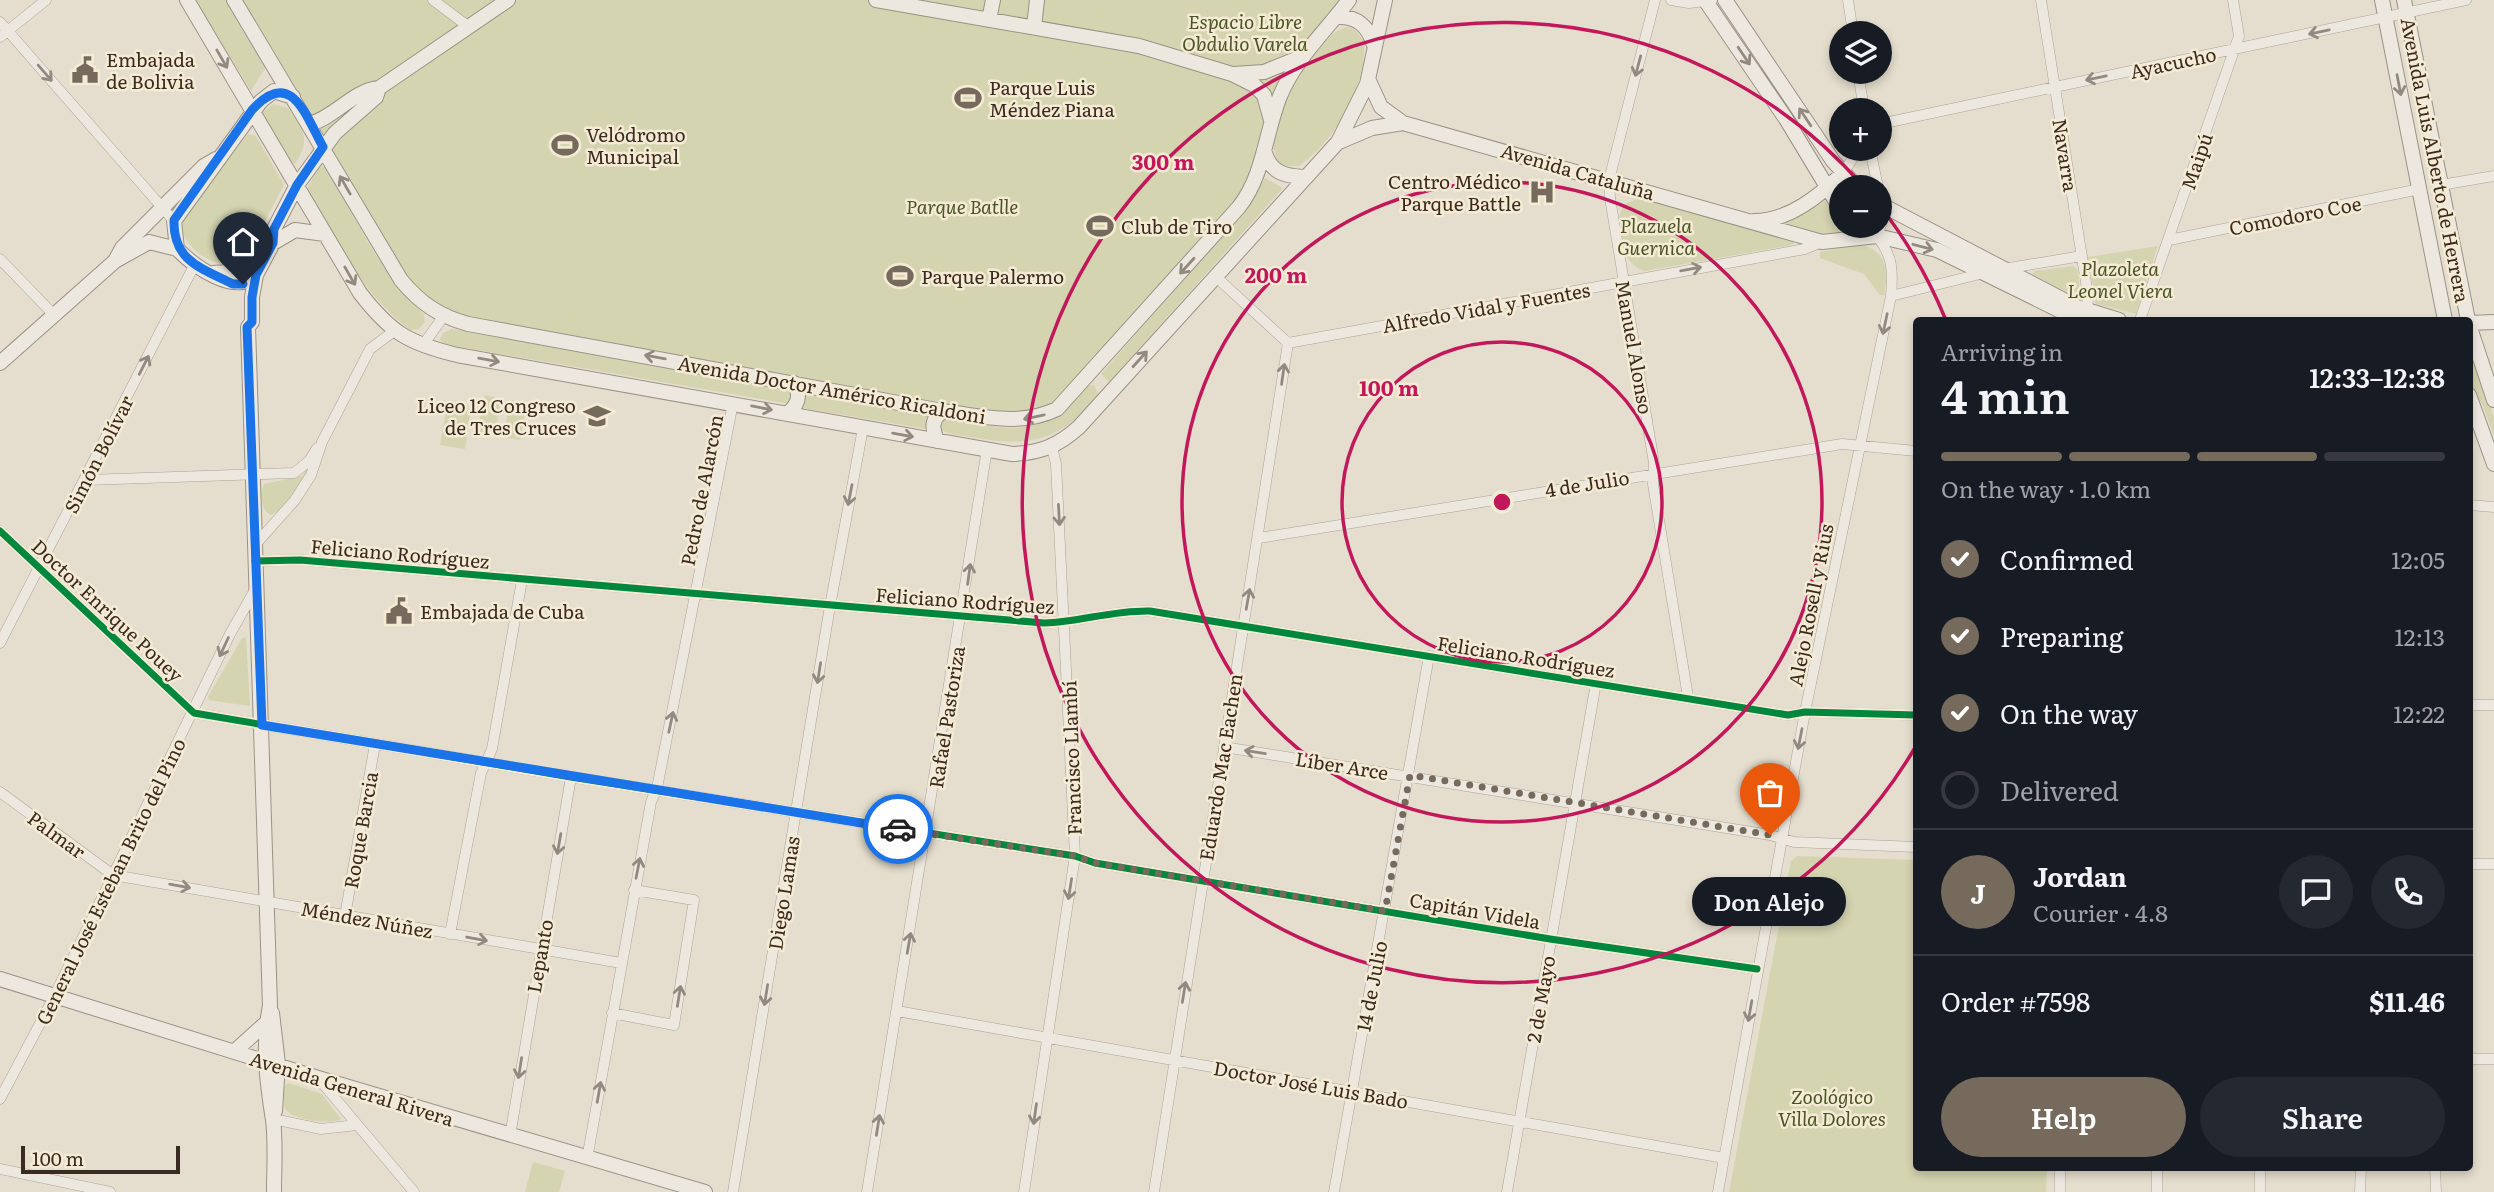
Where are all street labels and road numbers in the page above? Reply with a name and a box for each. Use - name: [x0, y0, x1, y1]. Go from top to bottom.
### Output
- street label: Avenida Luis Alberto de Herrera: [2395, 15, 2478, 306]
- street label: Ayacucho: [2127, 39, 2219, 85]
- street label: Navarra: [2046, 116, 2086, 194]
- street label: Maipú: [2173, 129, 2219, 193]
- street label: Avenida Cataluña: [1498, 136, 1659, 207]
- street label: Comodoro Coe: [2227, 188, 2364, 242]
- street label: Alfredo Vidal y Fuentes: [1380, 275, 1592, 339]
- street label: Manuel Alonso: [1609, 278, 1661, 416]
- street label: Avenida Doctor Américo Ricaldoni: [676, 348, 988, 430]
- street label: Simón Bolívar: [56, 390, 140, 518]
- street label: Pedro de Alarcón: [673, 412, 729, 568]
- street label: 4 de Julio: [1543, 463, 1631, 503]
- street label: Alejo Rosell y Rius: [1781, 521, 1840, 689]
- street label: Feliciano Rodríguez: [309, 531, 491, 575]
- street label: Doctor Enrique Pouey: [26, 532, 190, 688]
- street label: Feliciano Rodríguez: [875, 580, 1055, 620]
- street label: Feliciano Rodríguez: [1435, 628, 1617, 684]
- street label: Rafael Pastoriza: [921, 643, 971, 790]
- street label: Eduardo Mac Eachen: [1191, 671, 1249, 863]
- street label: Francisco Llambí: [1054, 680, 1088, 836]
- street label: General José Esteban Brito del Pino: [28, 733, 192, 1029]
- street label: Líber Arce: [1294, 744, 1391, 786]
- street label: Roque Barcia: [336, 768, 384, 891]
- street label: Palmar: [22, 803, 92, 865]
- street label: Diego Lamas: [760, 834, 806, 952]
- street label: Capitán Videla: [1407, 885, 1543, 935]
- street label: Méndez Núñez: [299, 894, 435, 944]
- street label: Lepanto: [519, 917, 559, 995]
- street label: 14 de Julio: [1348, 938, 1394, 1034]
- street label: 2 de Mayo: [1519, 953, 1561, 1045]
- street label: Avenida General Rivera: [247, 1044, 458, 1133]
- street label: Doctor José Luis Bado: [1212, 1053, 1410, 1115]

